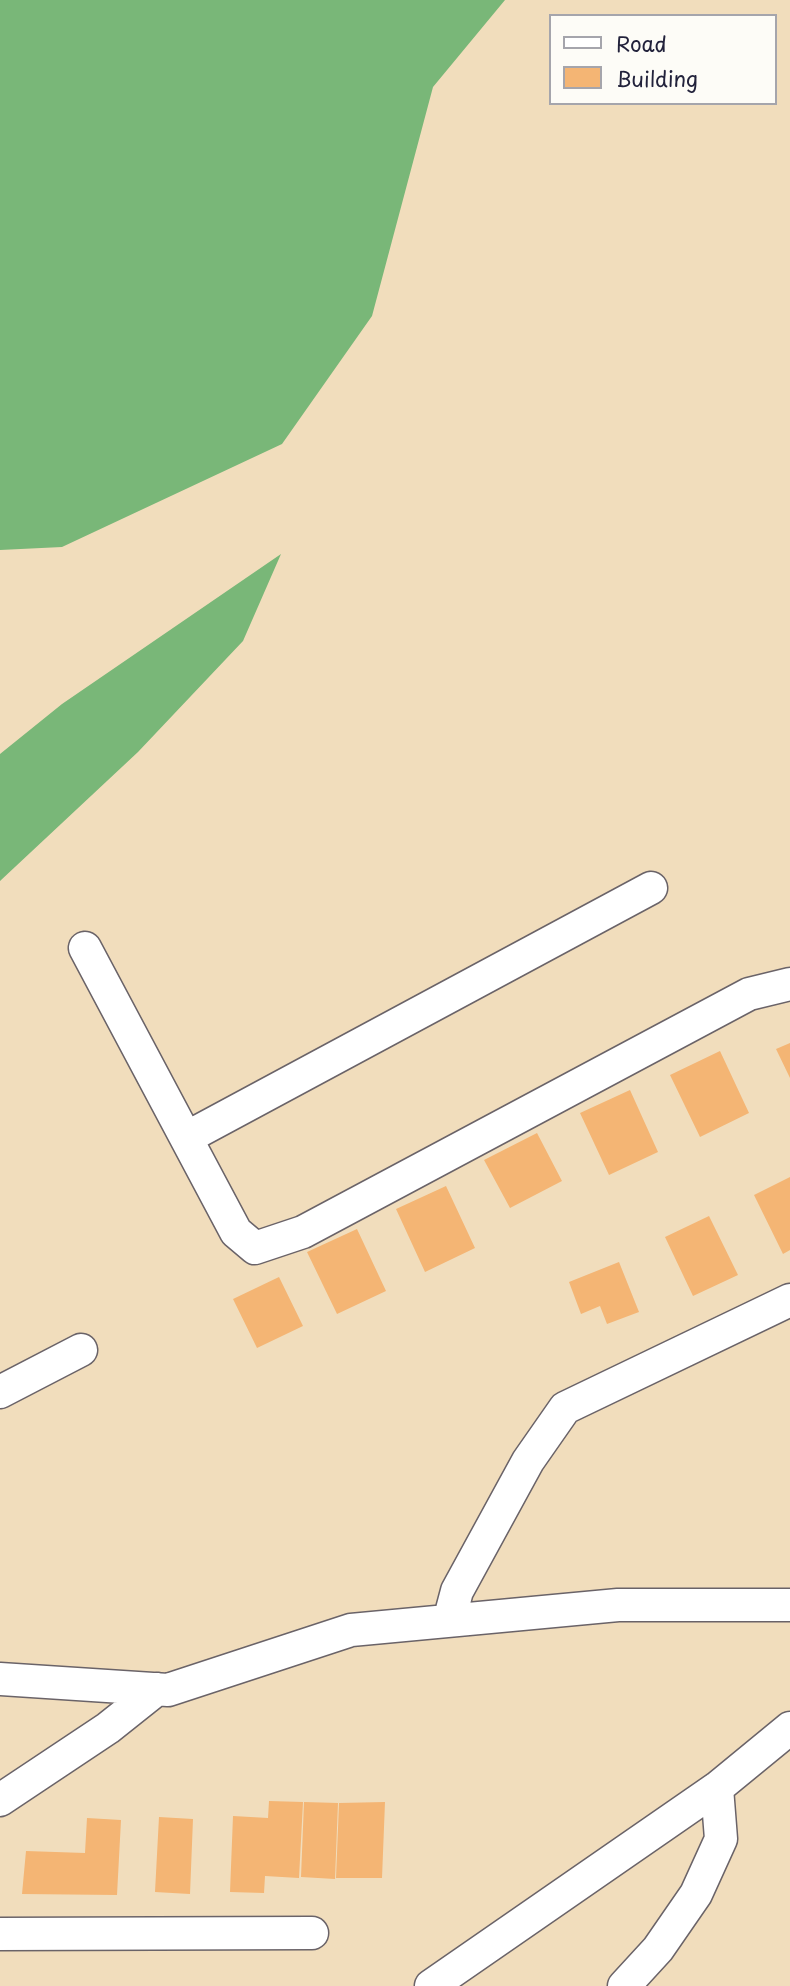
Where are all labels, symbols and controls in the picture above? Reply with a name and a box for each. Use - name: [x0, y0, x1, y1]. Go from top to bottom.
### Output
- legend: [548, 14, 776, 105]
- text: Road: [616, 27, 667, 59]
- text: Building: [616, 62, 698, 94]

